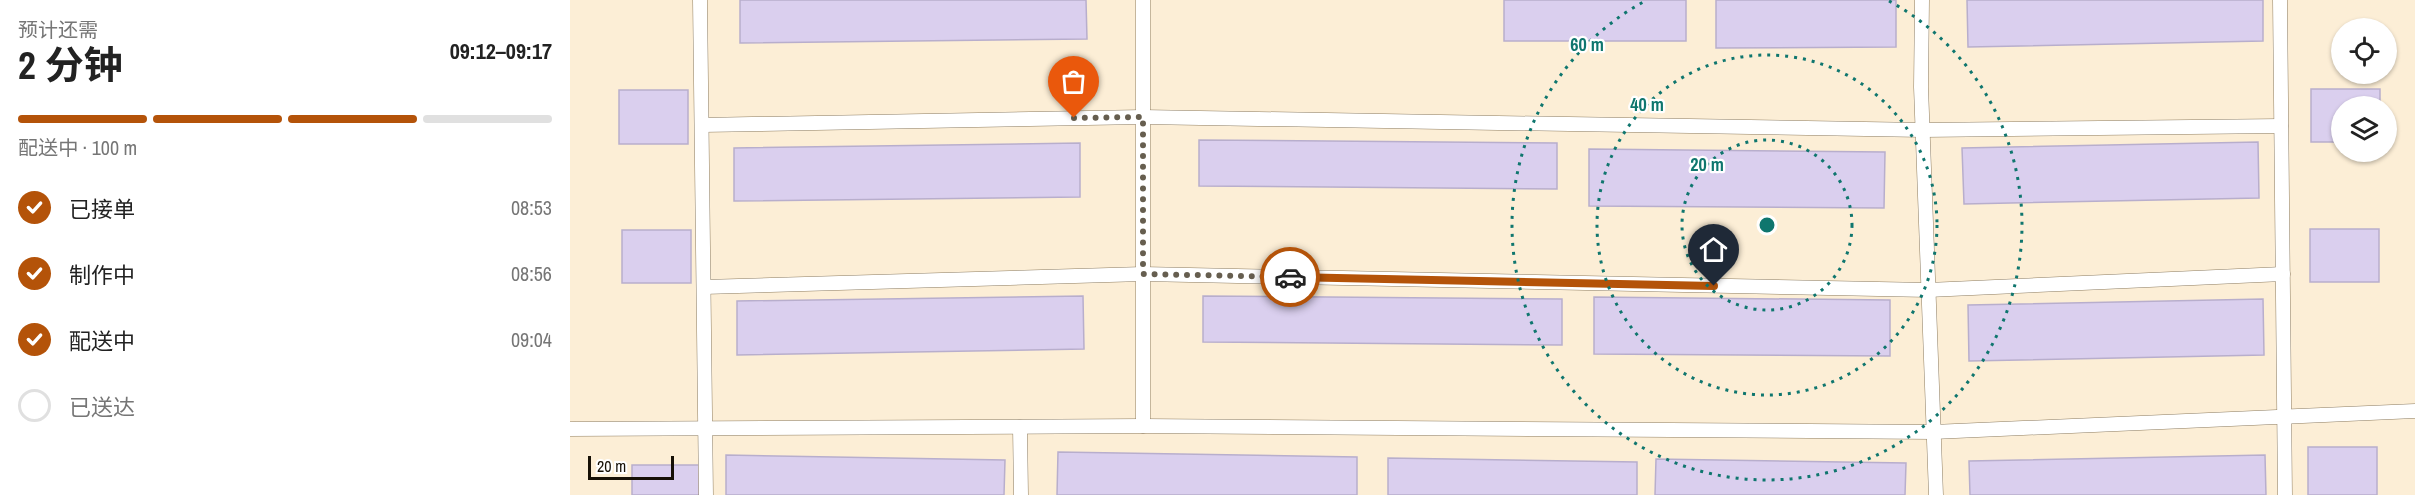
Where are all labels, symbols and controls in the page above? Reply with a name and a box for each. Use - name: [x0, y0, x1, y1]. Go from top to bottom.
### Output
- text: 预计还需: [18, 16, 98, 43]
- map controls: [2331, 18, 2397, 162]
- button: locate: [2331, 18, 2397, 84]
- text: 60 m: [1570, 32, 1604, 57]
- text: 09:12–09:17: [450, 36, 552, 66]
- text: 2 分钟: [18, 39, 123, 91]
- pin: [1048, 56, 1099, 118]
- icon: bag: [1057, 65, 1090, 98]
- text: 40 m: [1630, 92, 1664, 117]
- button: layers: [2331, 96, 2397, 162]
- text: 配送中 · 100 m: [18, 134, 137, 161]
- text: 20 m: [1690, 152, 1724, 177]
- icon: check: [18, 191, 51, 224]
- text: 已接单: [69, 194, 135, 224]
- text: 08:53: [511, 194, 552, 221]
- centre of rings: [1757, 215, 1777, 235]
- pin: [1688, 224, 1739, 286]
- icon: home: [1697, 233, 1730, 266]
- courier: [1260, 247, 1320, 307]
- icon: check: [18, 257, 51, 290]
- text: 制作中: [69, 260, 135, 290]
- text: 08:56: [511, 260, 552, 287]
- icon: car: [1274, 261, 1307, 294]
- icon: check: [18, 323, 51, 356]
- text: 配送中: [69, 326, 135, 356]
- text: 09:04: [511, 326, 552, 353]
- text: 已送达: [69, 392, 135, 422]
- scale bar: [588, 453, 674, 480]
- text: 20 m: [597, 455, 626, 477]

